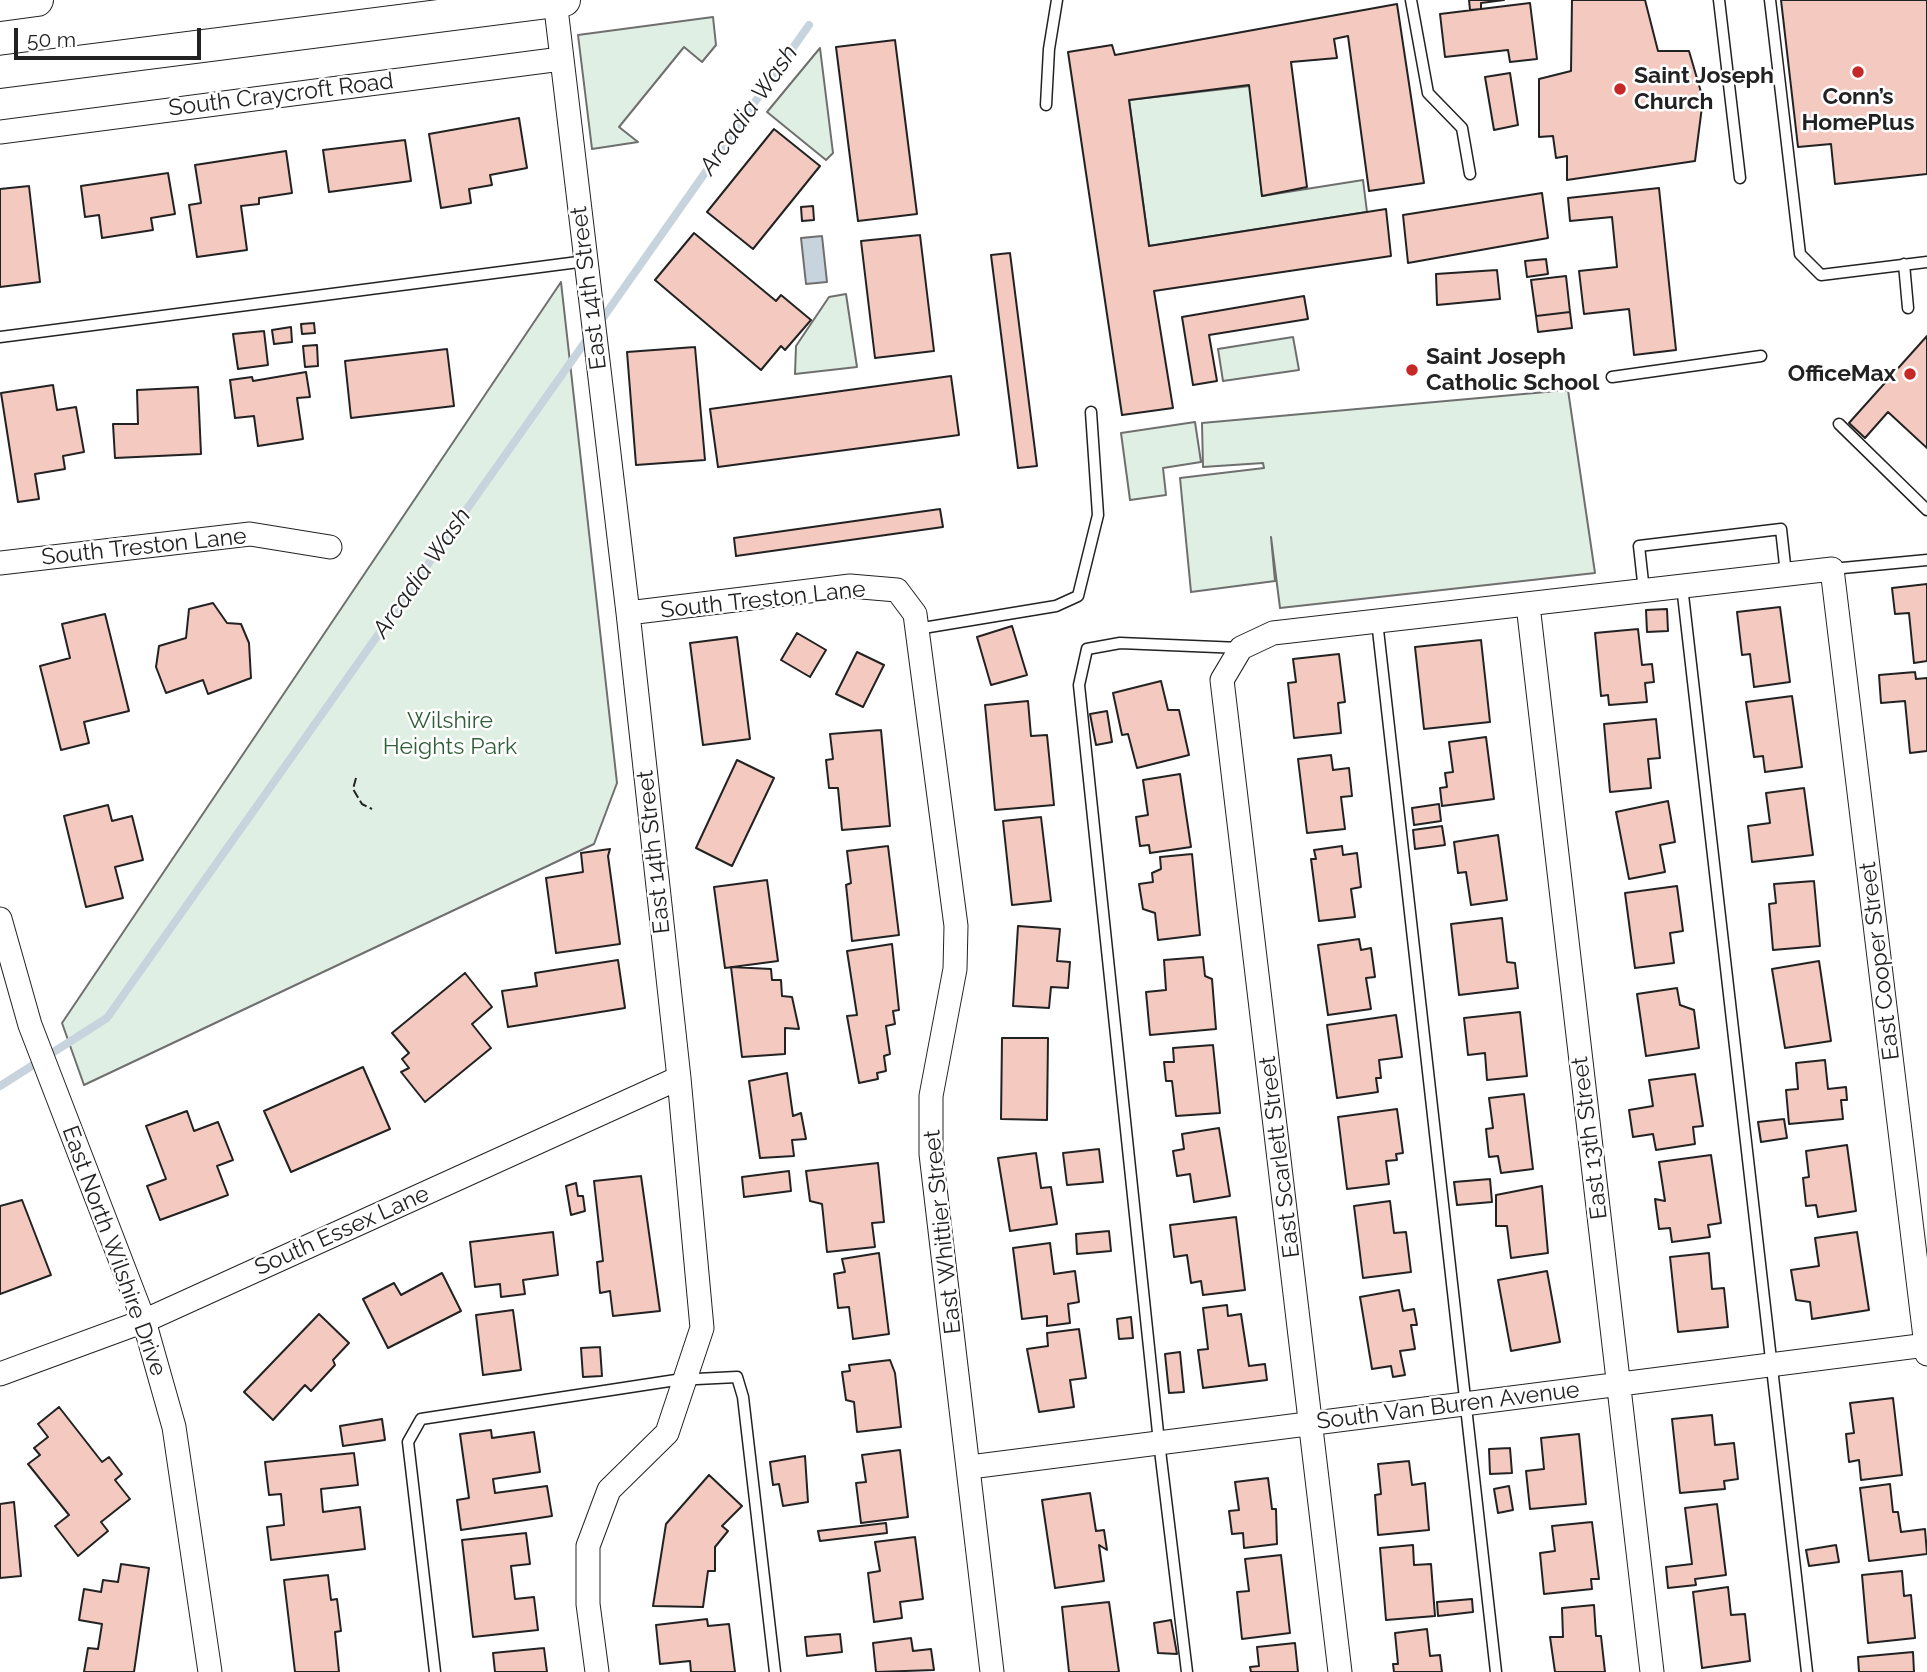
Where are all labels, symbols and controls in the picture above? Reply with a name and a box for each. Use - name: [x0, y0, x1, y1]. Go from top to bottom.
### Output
- scale bar: [18, 14, 205, 58]
- text: 50 m: [27, 27, 76, 52]
- water label: Arcadia Wash: [694, 40, 804, 180]
- place label: Saint Joseph Church: [1634, 62, 1774, 116]
- marker: Conn’s HomePlus: [1850, 64, 1866, 80]
- street label: South Craycroft Road: [167, 68, 395, 122]
- marker: Saint Joseph Church: [1612, 81, 1628, 97]
- place label: Conn’s HomePlus: [1801, 83, 1915, 137]
- street label: East 14th Street: [565, 205, 613, 371]
- place label: Saint Joseph Catholic School: [1426, 343, 1599, 397]
- place label: OfficeMax: [1788, 360, 1896, 388]
- marker: Saint Joseph Catholic School: [1404, 362, 1420, 378]
- marker: OfficeMax: [1902, 366, 1918, 382]
- water label: Arcadia Wash: [367, 503, 477, 643]
- street label: South Treston Lane: [40, 523, 248, 571]
- street label: South Treston Lane: [659, 576, 867, 624]
- park label: Wilshire Heights Park: [383, 707, 517, 761]
- street label: East 14th Street: [632, 769, 676, 935]
- street label: East Cooper Street: [1854, 860, 1906, 1062]
- street label: East Scarlett Street: [1254, 1055, 1306, 1259]
- street label: East 13th Street: [1566, 1055, 1614, 1221]
- street label: East North Wilshire Drive: [56, 1122, 172, 1380]
- street label: East Whittier Street: [919, 1128, 967, 1336]
- street label: South Essex Lane: [251, 1180, 433, 1282]
- street label: South Van Buren Avenue: [1315, 1376, 1581, 1436]

